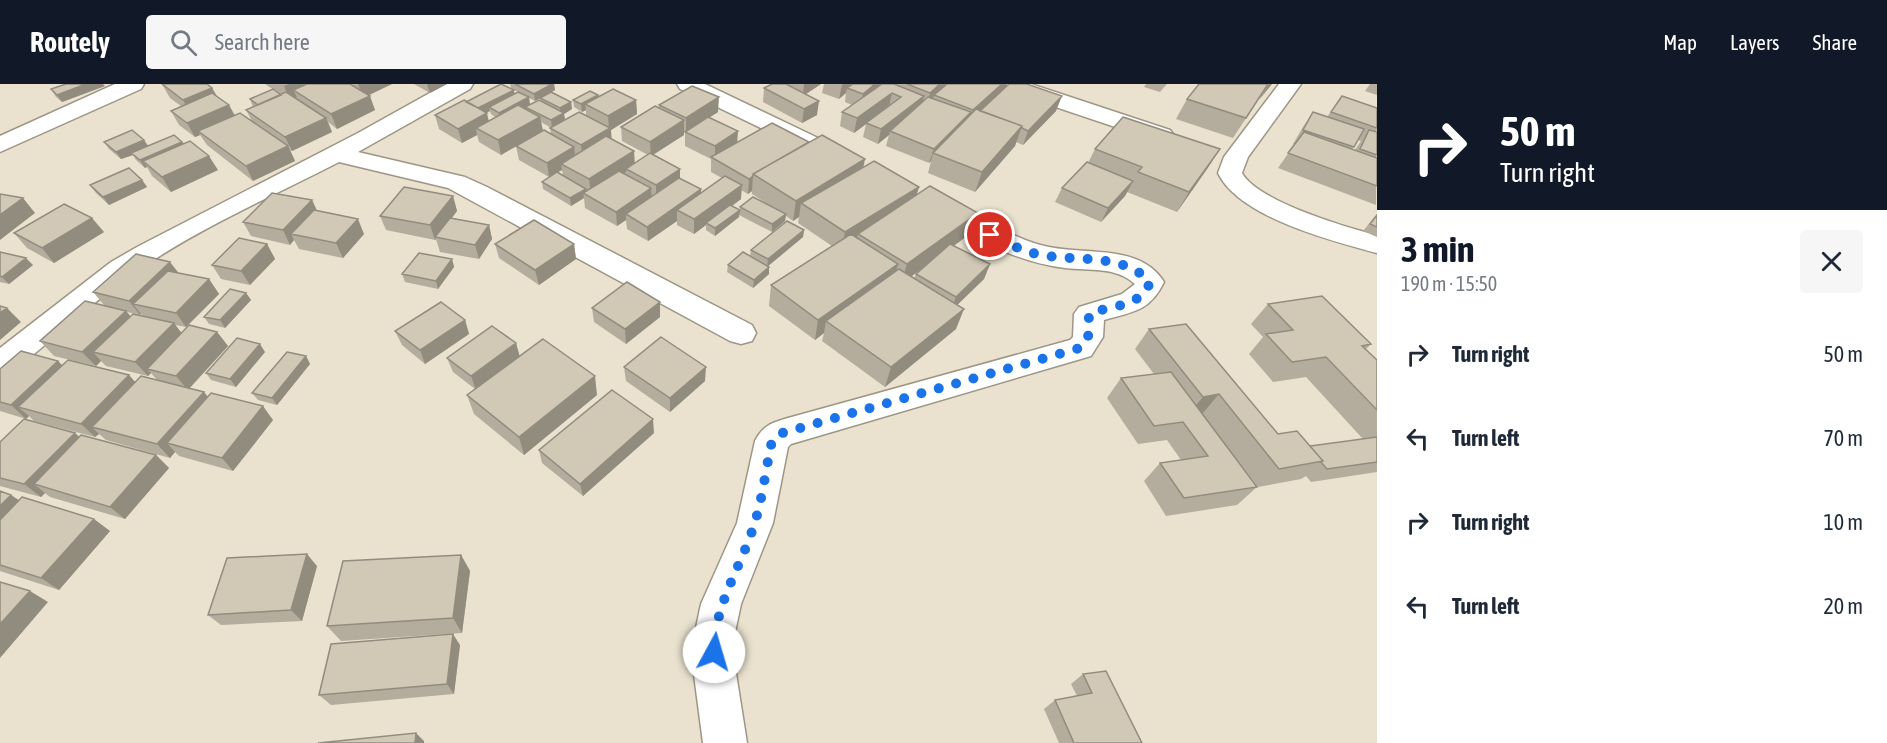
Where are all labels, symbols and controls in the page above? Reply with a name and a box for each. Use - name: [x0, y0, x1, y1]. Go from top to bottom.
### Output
- search box: [146, 15, 566, 69]
- text: Routely: [30, 26, 110, 58]
- icon: search: [167, 26, 200, 59]
- text: Search here: [215, 29, 310, 55]
- text: Map: [1663, 30, 1697, 54]
- text: Layers: [1730, 30, 1780, 54]
- text: Share: [1813, 30, 1857, 54]
- text: 50 m: [1500, 107, 1575, 155]
- icon: right: [1401, 108, 1479, 186]
- text: Turn right: [1500, 157, 1595, 188]
- pin: [964, 209, 1015, 260]
- icon: arrive: [973, 218, 1006, 251]
- text: 3 min: [1401, 228, 1475, 270]
- button: close: [1800, 230, 1863, 293]
- text: 190 m · 15:50: [1401, 272, 1497, 295]
- icon: right: [1401, 338, 1434, 371]
- text: Turn right: [1452, 341, 1529, 367]
- text: 50 m: [1823, 341, 1863, 367]
- icon: left: [1401, 422, 1434, 455]
- text: Turn left: [1452, 425, 1519, 451]
- text: 70 m: [1823, 425, 1863, 451]
- icon: right: [1401, 506, 1434, 539]
- text: Turn right: [1452, 509, 1529, 535]
- text: 10 m: [1823, 509, 1863, 535]
- icon: left: [1401, 590, 1434, 623]
- text: Turn left: [1452, 593, 1519, 619]
- text: 20 m: [1823, 593, 1863, 619]
- position arrow: [682, 620, 746, 684]

